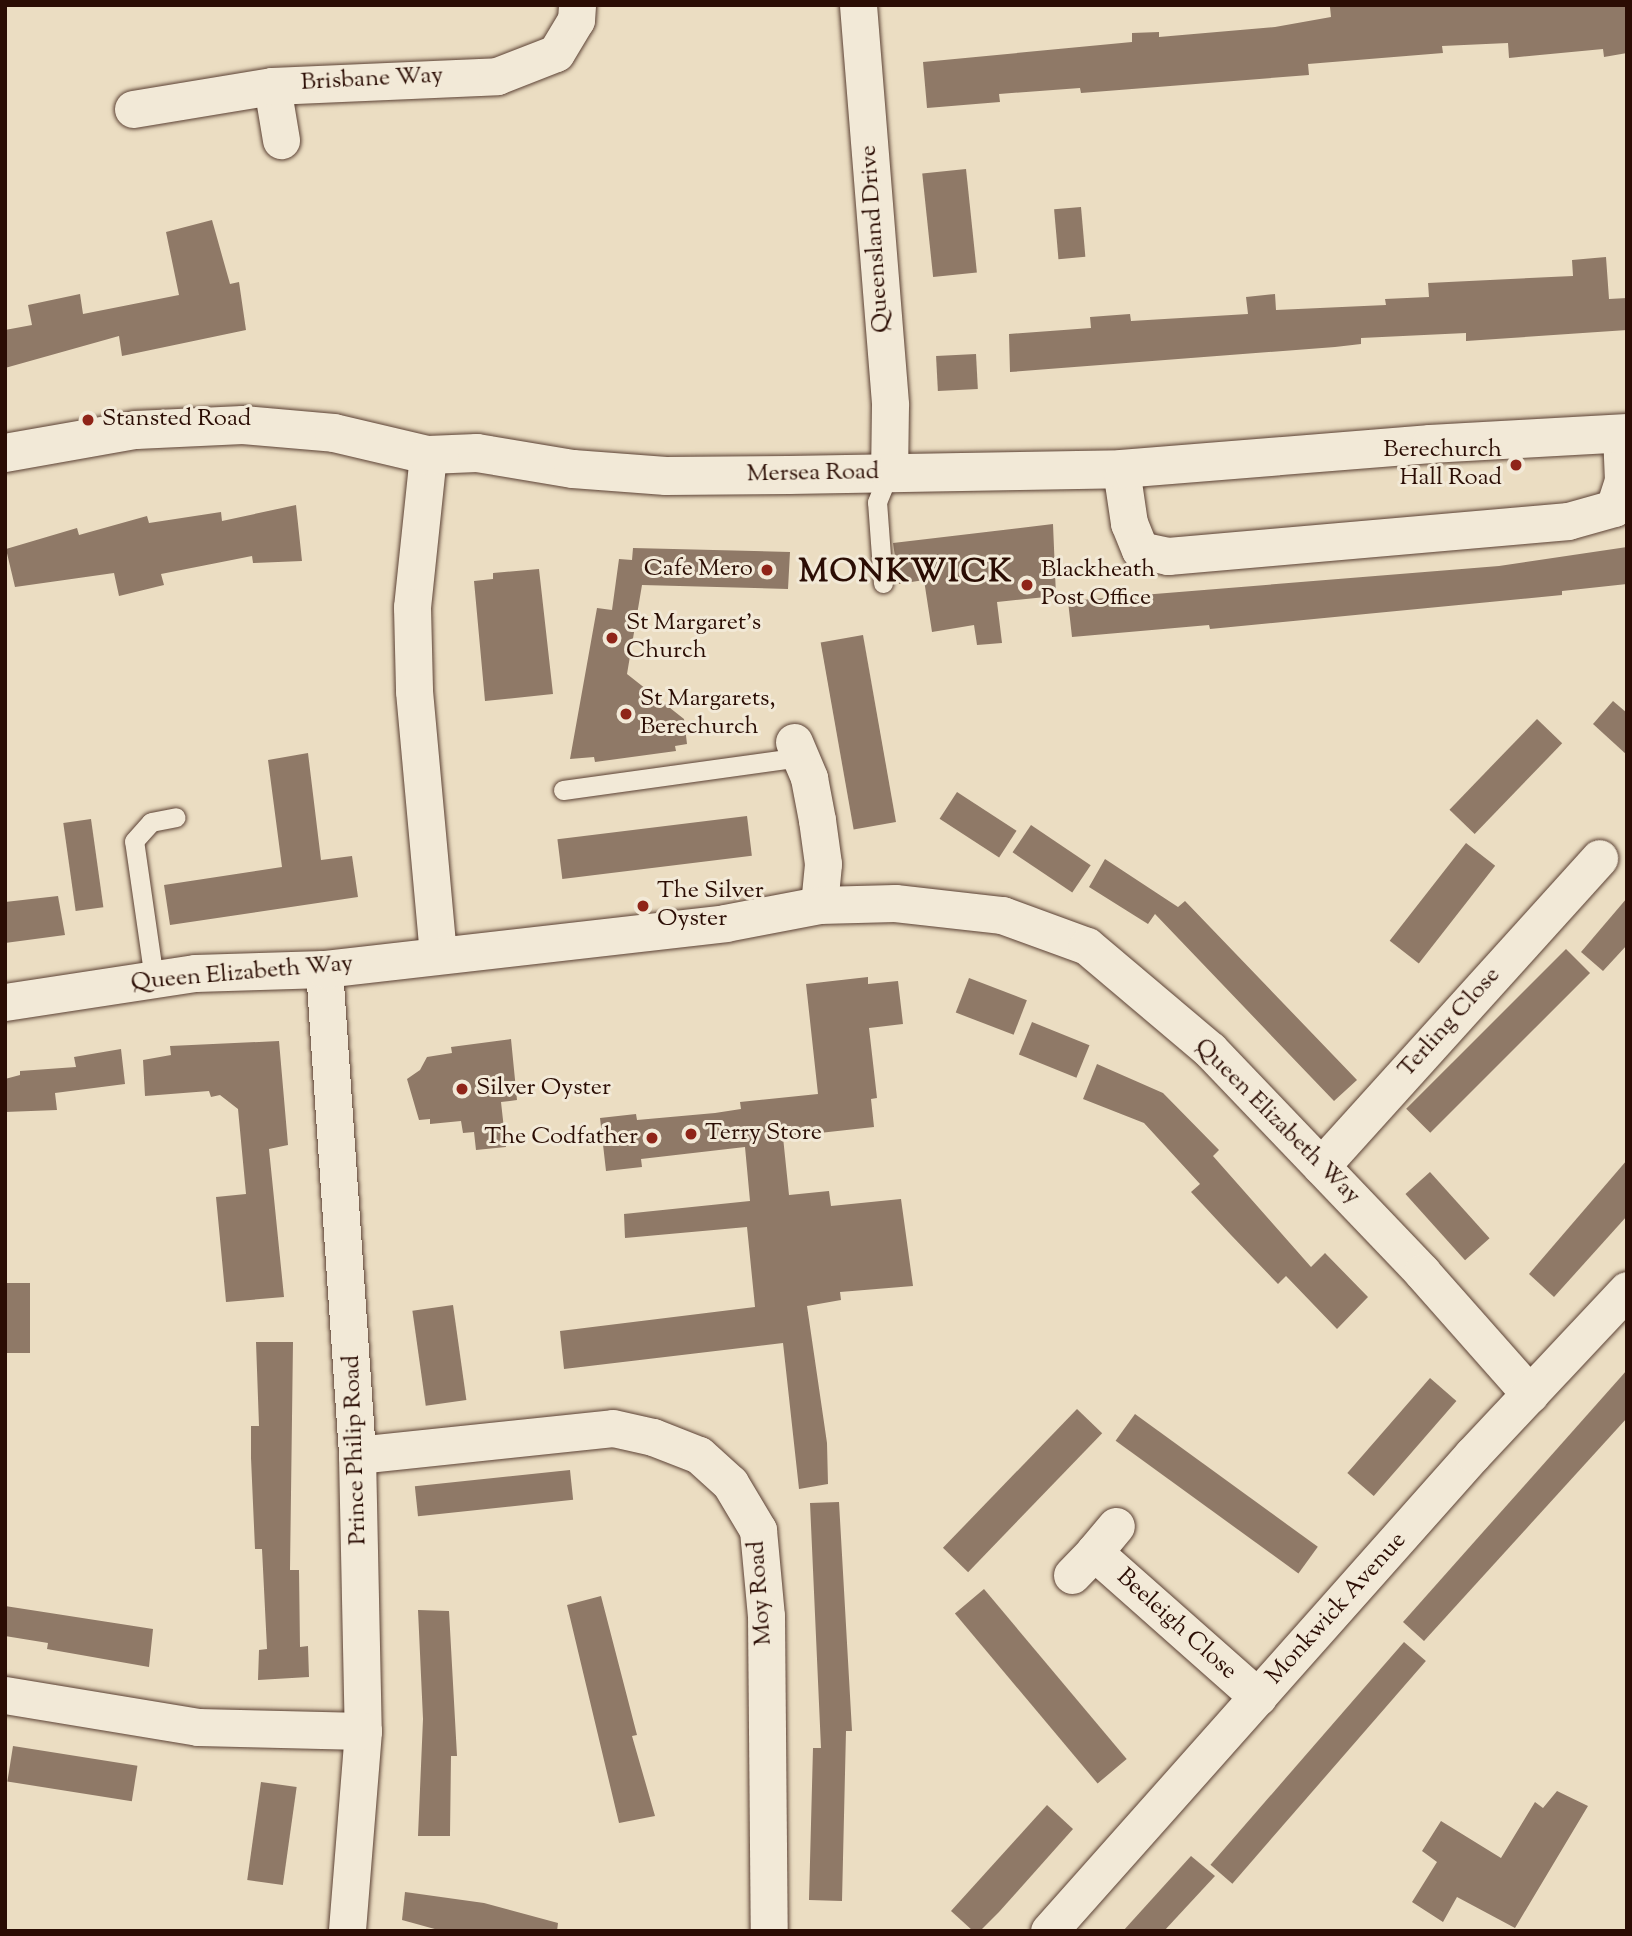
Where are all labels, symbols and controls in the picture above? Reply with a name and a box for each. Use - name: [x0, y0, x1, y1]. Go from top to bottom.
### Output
- street label: Brisbane Way: [300, 62, 444, 98]
- street label: Queensland Drive: [855, 144, 897, 334]
- place label: Stansted Road: [102, 406, 251, 434]
- marker: Stansted Road: [80, 412, 96, 428]
- place label: Berechurch Hall Road: [1383, 437, 1502, 493]
- marker: Berechurch Hall Road: [1508, 457, 1524, 473]
- street label: Mersea Road: [746, 458, 880, 490]
- district label: MONKWICK: [800, 554, 1012, 592]
- place label: Cafe Mero: [644, 556, 753, 584]
- place label: Blackheath Post Office: [1041, 557, 1155, 613]
- marker: Cafe Mero: [759, 562, 775, 578]
- marker: Blackheath Post Office: [1019, 577, 1035, 593]
- place label: St Margaret's Church: [626, 610, 761, 666]
- marker: St Margaret's Church: [604, 630, 620, 646]
- place label: St Margarets, Berechurch: [640, 686, 776, 742]
- marker: St Margarets, Berechurch: [618, 706, 634, 722]
- place label: The Silver Oyster: [657, 878, 764, 934]
- marker: The Silver Oyster: [635, 898, 651, 914]
- street label: Queen Elizabeth Way: [130, 950, 354, 998]
- street label: Terling Close: [1393, 962, 1507, 1084]
- street label: Queen Elizabeth Way: [1188, 1033, 1366, 1211]
- place label: Silver Oyster: [476, 1075, 611, 1103]
- marker: Silver Oyster: [454, 1081, 470, 1097]
- place label: Terry Store: [705, 1120, 822, 1148]
- place label: The Codfather: [484, 1124, 638, 1152]
- marker: Terry Store: [683, 1126, 699, 1142]
- marker: The Codfather: [644, 1130, 660, 1146]
- street label: Prince Philip Road: [338, 1354, 374, 1546]
- street label: Monkwick Avenue: [1261, 1527, 1413, 1691]
- street label: Moy Road: [743, 1540, 779, 1646]
- street label: Beeleigh Close: [1110, 1563, 1242, 1687]

